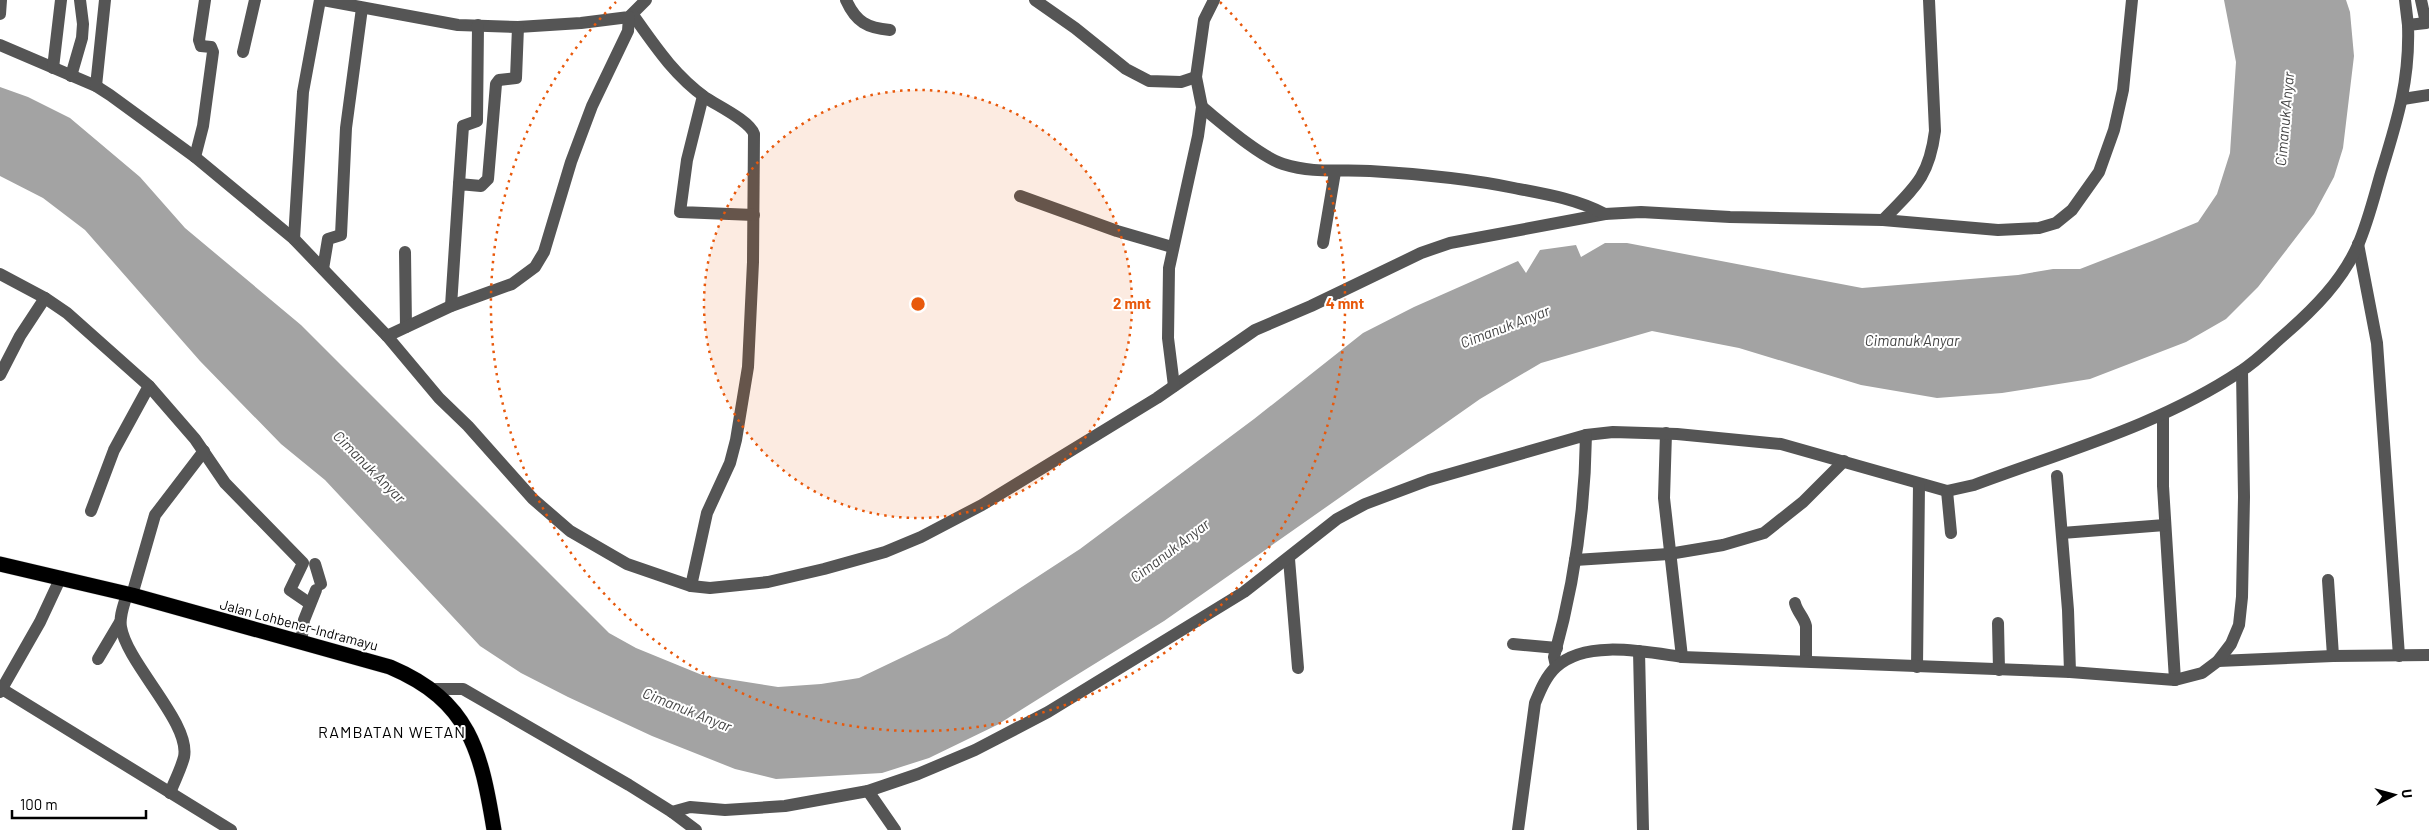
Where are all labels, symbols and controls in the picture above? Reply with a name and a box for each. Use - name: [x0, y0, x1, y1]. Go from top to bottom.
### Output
- water label: Cimanuk Anyar: [2271, 70, 2297, 167]
- text: 2 mnt: [1113, 294, 1151, 312]
- text: 4 mnt: [1326, 294, 1365, 312]
- centre of rings: [909, 295, 927, 313]
- water label: Cimanuk Anyar: [1457, 300, 1553, 351]
- water label: Cimanuk Anyar: [1865, 331, 1960, 349]
- water label: Cimanuk Anyar: [330, 427, 410, 507]
- water label: Cimanuk Anyar: [1126, 514, 1213, 586]
- street label: Jalan Lohbener-Indramayu: [218, 595, 380, 654]
- water label: Cimanuk Anyar: [640, 683, 735, 735]
- district label: RAMBATAN WETAN: [318, 722, 466, 741]
- north arrow: [2369, 770, 2419, 820]
- scale bar: [12, 788, 146, 820]
- text: U: [2399, 788, 2416, 799]
- text: 100 m: [20, 795, 58, 813]

